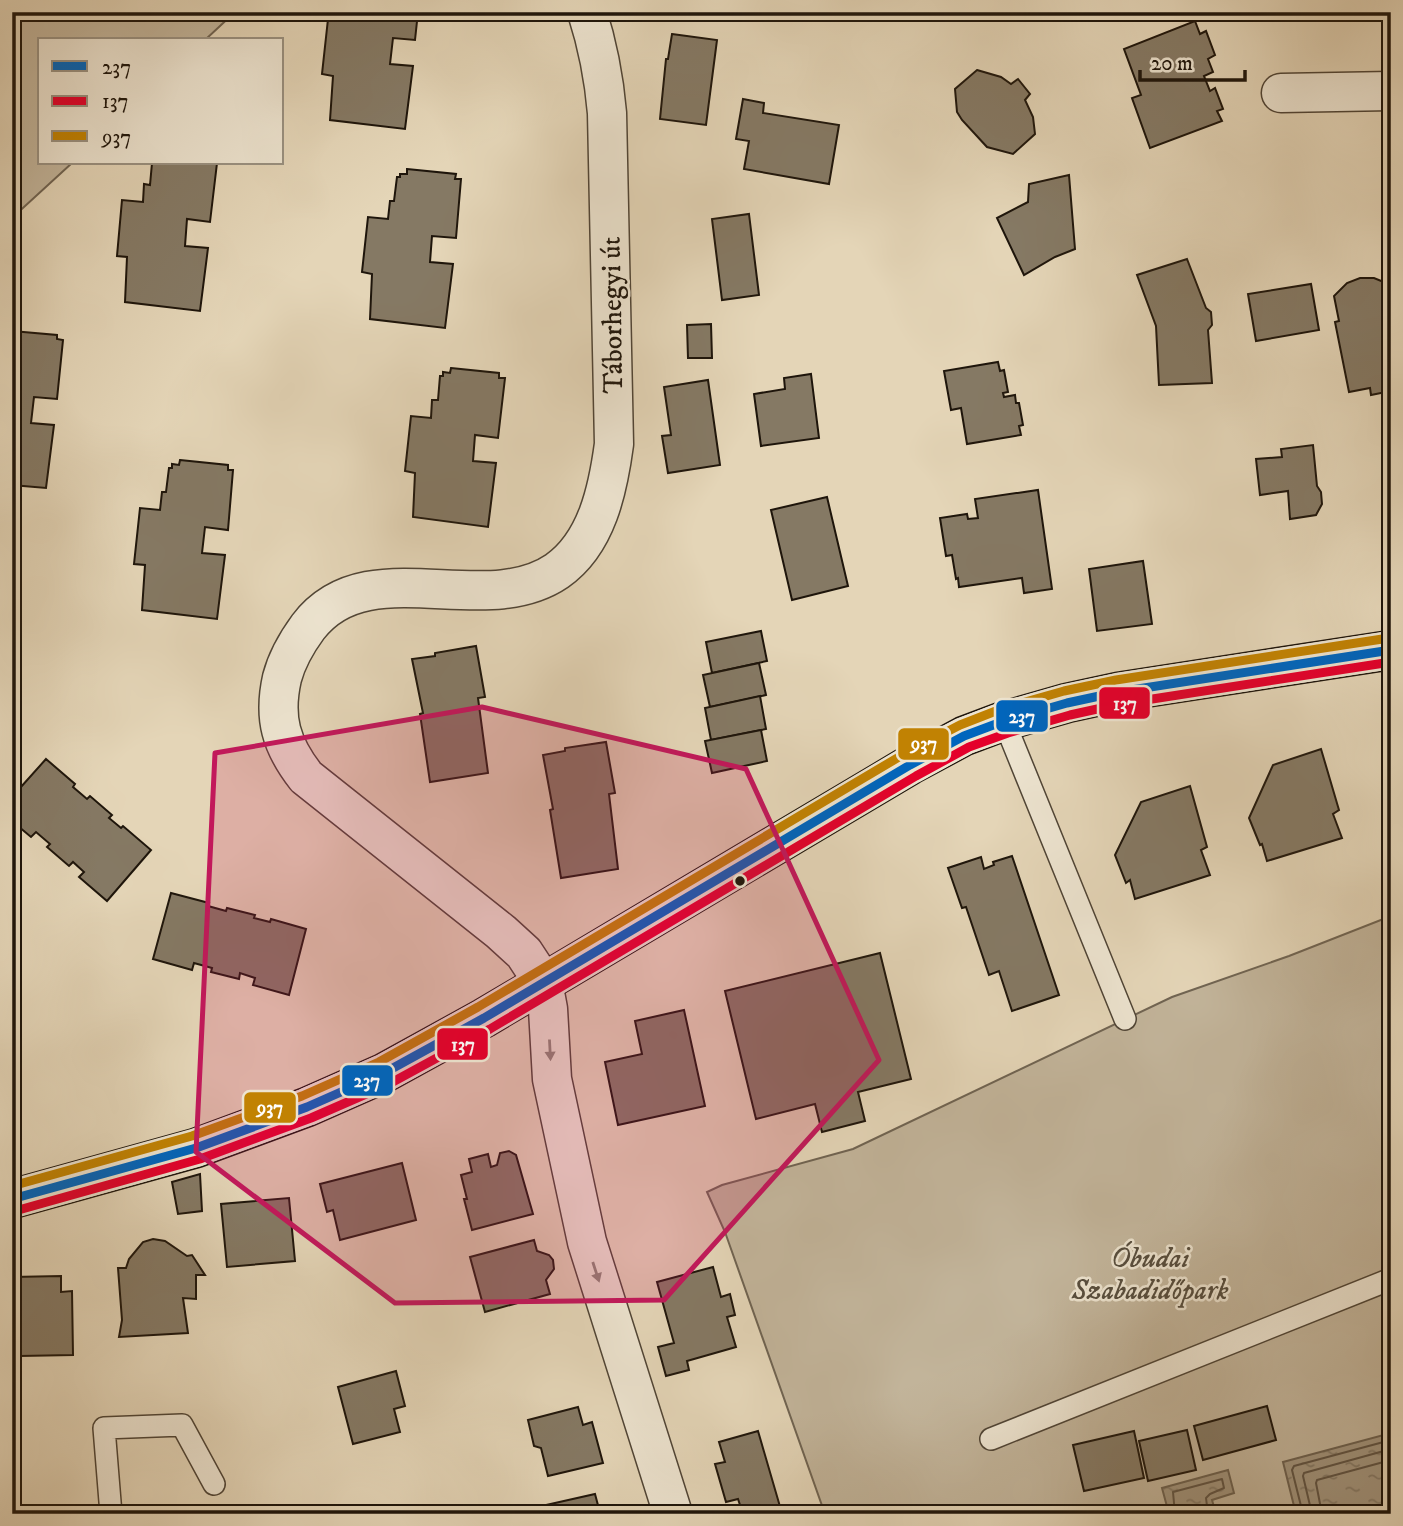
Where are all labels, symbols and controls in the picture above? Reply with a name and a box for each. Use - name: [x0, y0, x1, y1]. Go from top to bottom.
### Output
- legend: [38, 38, 284, 164]
- scale bar: [1140, 38, 1246, 82]
- text: 20 m: [1151, 51, 1193, 77]
- text: 237: [102, 55, 131, 81]
- text: 137: [102, 89, 129, 115]
- text: 937: [101, 125, 131, 151]
- street label: Táborhegyi út: [594, 236, 631, 394]
- line badge: 137: [1098, 686, 1151, 720]
- text: 137: [1113, 693, 1137, 716]
- line badge: 237: [995, 699, 1049, 733]
- text: 237: [1009, 706, 1035, 729]
- line badge: 937: [897, 727, 950, 761]
- text: 937: [909, 733, 937, 756]
- unlabelled marker: [733, 874, 747, 888]
- line badge: 137: [436, 1027, 489, 1061]
- text: 137: [451, 1034, 475, 1057]
- one-way arrow: [545, 1039, 556, 1061]
- line badge: 237: [341, 1064, 394, 1097]
- text: 237: [354, 1070, 380, 1093]
- line badge: 937: [243, 1091, 297, 1124]
- text: 937: [255, 1097, 283, 1120]
- park label: Óbudai Szabadidőpark: [1071, 1241, 1229, 1308]
- one-way arrow: [592, 1262, 602, 1283]

